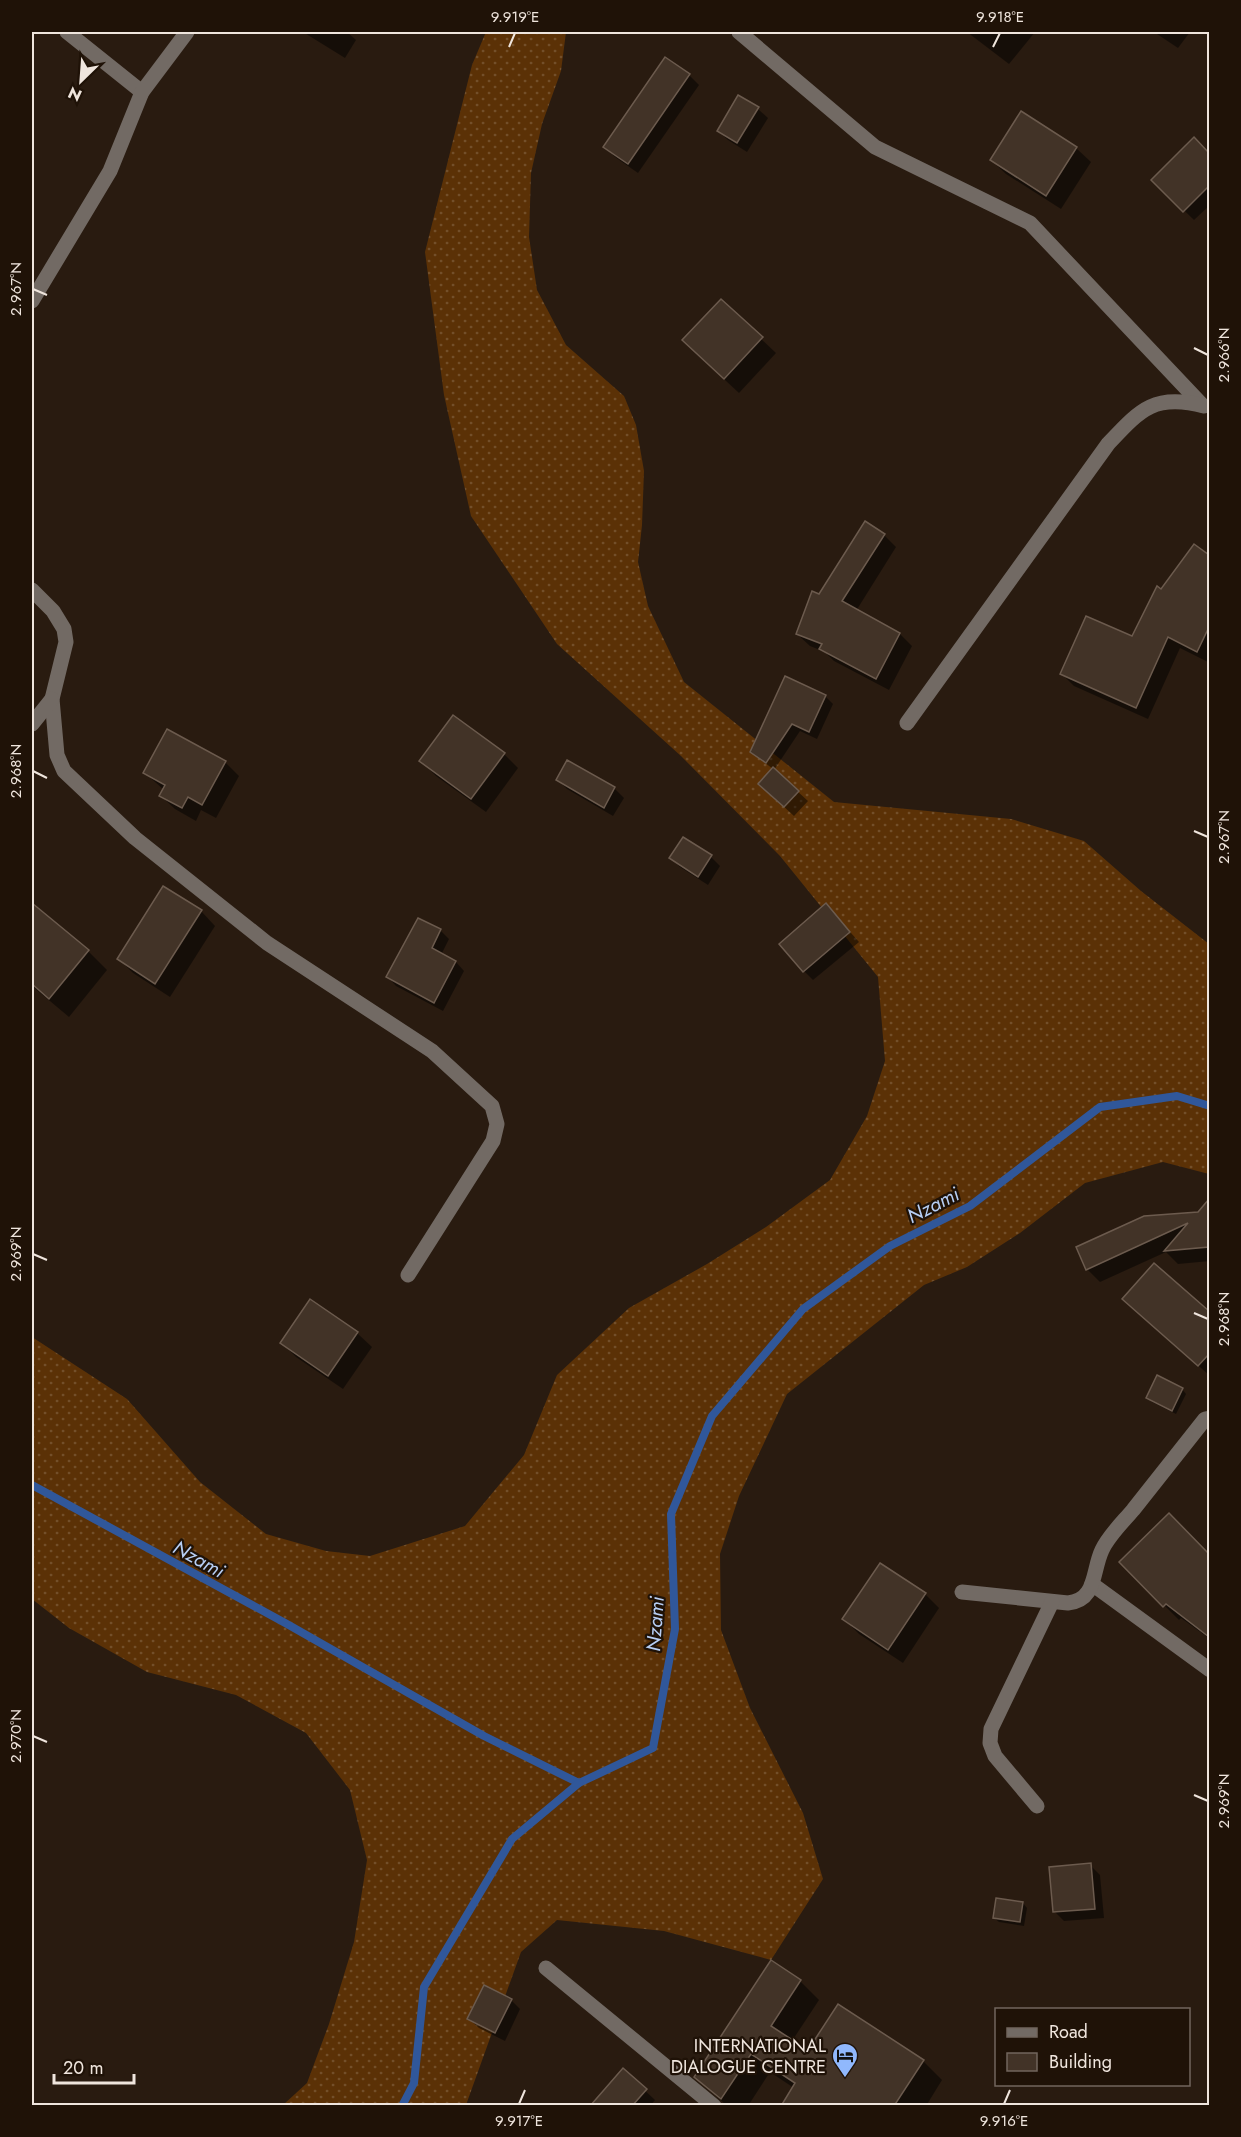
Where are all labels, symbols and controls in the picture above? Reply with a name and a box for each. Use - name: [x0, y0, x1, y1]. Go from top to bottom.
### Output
- text: 9.919°E: [491, 6, 539, 28]
- text: 9.918°E: [976, 6, 1024, 28]
- north arrow: [51, 51, 111, 111]
- text: N: [64, 81, 85, 107]
- text: 2.967°N: [5, 262, 27, 316]
- text: 2.966°N: [1213, 328, 1235, 382]
- text: 2.968°N: [5, 744, 27, 798]
- text: 2.967°N: [1213, 810, 1235, 864]
- water label: Nzami: [902, 1180, 965, 1231]
- text: 2.969°N: [5, 1227, 27, 1281]
- text: 2.968°N: [1213, 1292, 1235, 1346]
- water label: Nzami: [168, 1533, 231, 1586]
- water label: Nzami: [639, 1595, 672, 1653]
- text: 2.970°N: [5, 1709, 27, 1763]
- text: 2.969°N: [1213, 1774, 1235, 1828]
- legend: [995, 2008, 1190, 2086]
- text: Road: [1049, 2019, 1088, 2045]
- place label: INTERNATIONAL DIALOGUE CENTRE: [671, 2033, 826, 2080]
- hotel icon: INTERNATIONAL DIALOGUE CENTRE: [830, 2041, 860, 2079]
- scale bar: [54, 2047, 134, 2085]
- text: Building: [1049, 2049, 1112, 2075]
- text: 20 m: [63, 2055, 103, 2081]
- text: 9.917°E: [495, 2110, 543, 2132]
- text: 9.916°E: [980, 2110, 1028, 2132]

